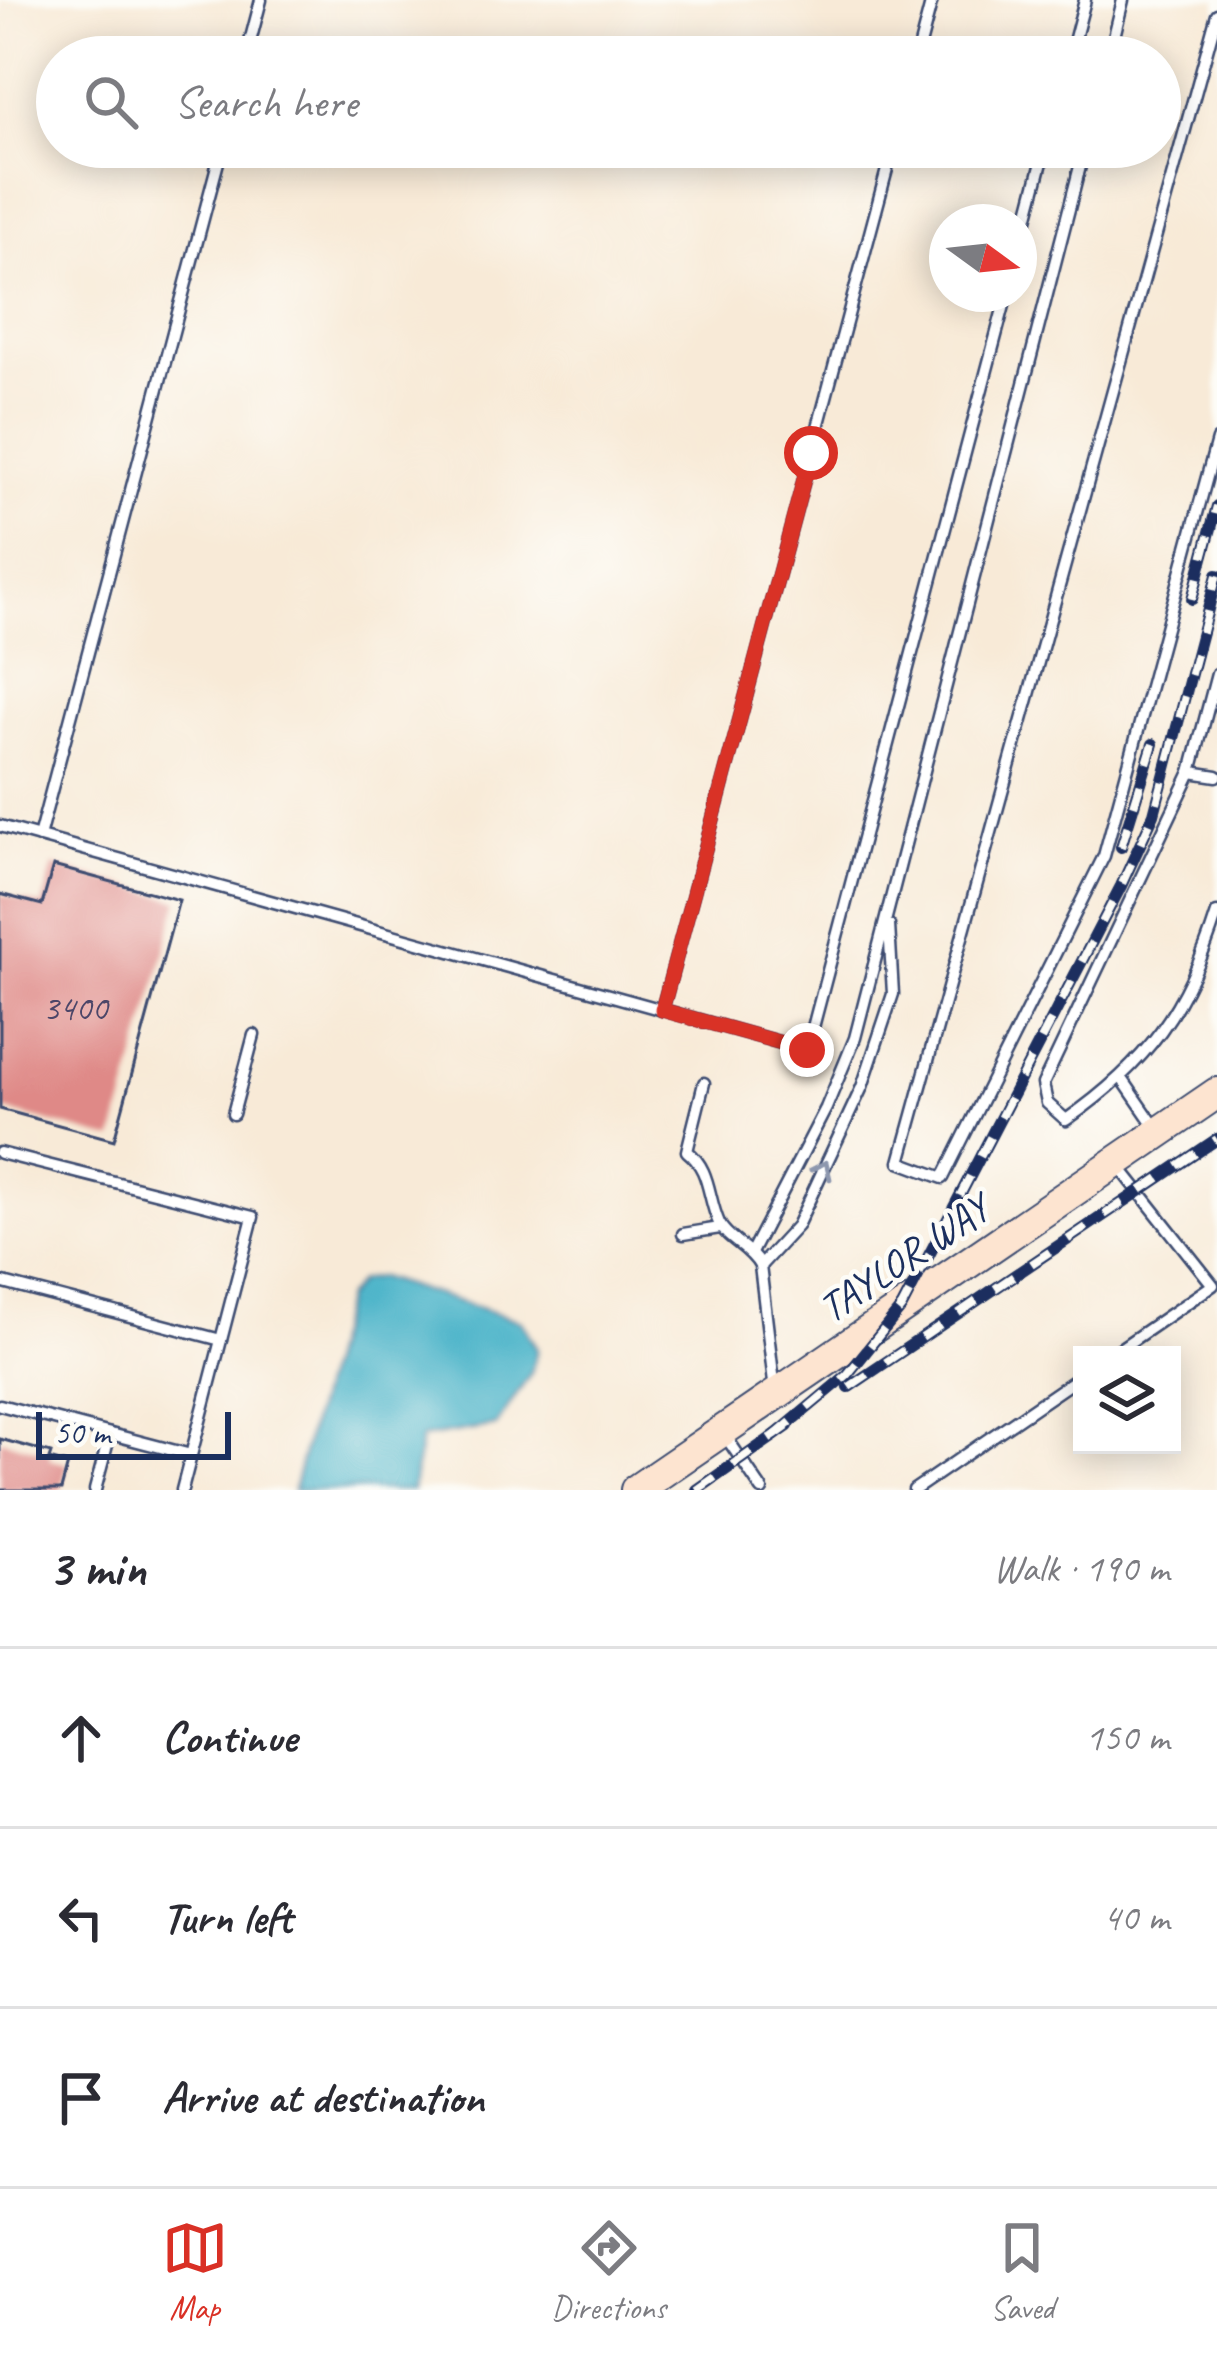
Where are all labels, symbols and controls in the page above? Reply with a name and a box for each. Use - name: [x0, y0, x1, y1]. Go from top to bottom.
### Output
- search box: [36, 36, 1181, 168]
- icon: search: [78, 69, 144, 135]
- text: Search here: [174, 74, 357, 131]
- north arrow: [929, 204, 1037, 312]
- route start: [784, 426, 838, 480]
- house number: 3400: [43, 985, 110, 1031]
- route end: [780, 1023, 834, 1077]
- one-way arrow: [809, 1160, 832, 1181]
- street label: TAYLOR WAY: [808, 1179, 1004, 1335]
- map controls: [1073, 1346, 1181, 1454]
- button: layers: [1073, 1346, 1181, 1454]
- scale bar: [36, 1406, 231, 1459]
- text: 50 m: [54, 1412, 110, 1454]
- text: 3 min: [48, 1536, 146, 1600]
- text: Walk · 190 m: [993, 1544, 1169, 1593]
- icon: ahead: [48, 1705, 114, 1771]
- text: Continue: [162, 1709, 296, 1766]
- text: 150 m: [1085, 1713, 1169, 1762]
- icon: left: [48, 1885, 114, 1951]
- text: Turn left: [162, 1889, 292, 1946]
- text: 40 m: [1103, 1893, 1169, 1942]
- icon: arrive: [48, 2065, 114, 2131]
- text: Arrive at destination: [162, 2069, 484, 2126]
- tab: Map: [162, 2215, 228, 2329]
- tab: Directions: [551, 2215, 666, 2329]
- tab: Saved: [989, 2215, 1055, 2329]

